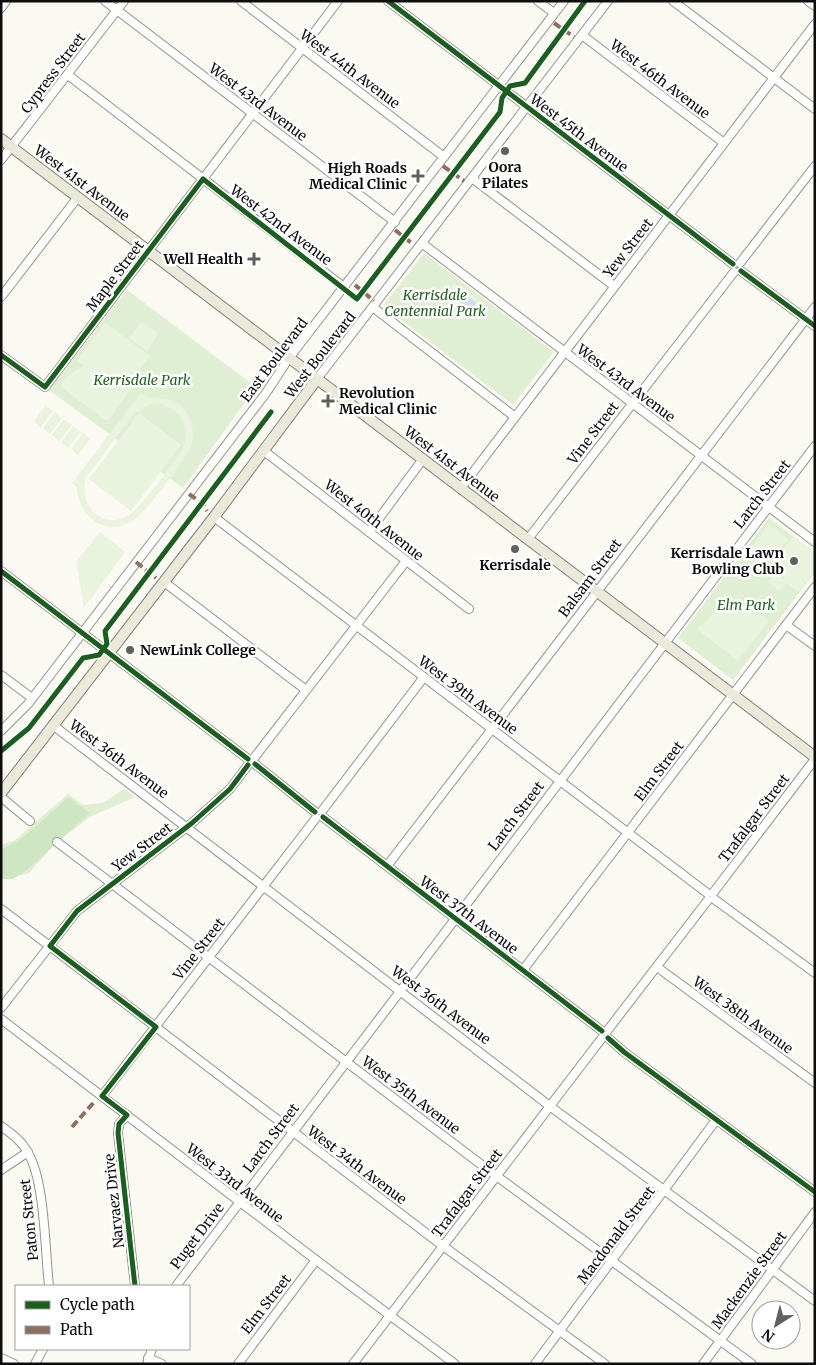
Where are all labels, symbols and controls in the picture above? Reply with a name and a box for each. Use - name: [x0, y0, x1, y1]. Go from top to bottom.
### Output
- street label: West 44th Avenue: [296, 25, 404, 112]
- street label: Cypress Street: [17, 29, 89, 117]
- street label: West 46th Avenue: [606, 35, 713, 122]
- street label: West 43rd Avenue: [205, 59, 311, 145]
- street label: West 45th Avenue: [525, 90, 632, 176]
- street label: West 41st Avenue: [30, 141, 133, 225]
- marker: Oora Pilates: [499, 145, 511, 157]
- place label: Oora Pilates: [482, 158, 528, 192]
- place label: High Roads Medical Clinic: [309, 159, 407, 193]
- marker: High Roads Medical Clinic: [411, 169, 425, 183]
- street label: West 42nd Avenue: [226, 180, 335, 269]
- street label: Yew Street: [599, 214, 657, 282]
- street label: Maple Street: [82, 236, 148, 315]
- place label: Well Health: [163, 250, 244, 268]
- marker: Well Health: [247, 252, 261, 266]
- park label: Kerrisdale Centennial Park: [384, 286, 486, 320]
- street label: West Boulevard: [280, 308, 360, 402]
- street label: East Boulevard: [237, 314, 312, 406]
- street label: West 43rd Avenue: [573, 340, 679, 426]
- park label: Kerrisdale Park: [93, 371, 191, 389]
- place label: Revolution Medical Clinic: [339, 384, 437, 418]
- marker: Revolution Medical Clinic: [321, 394, 335, 408]
- street label: Vine Street: [563, 398, 623, 469]
- street label: West 41st Avenue: [400, 422, 503, 506]
- street label: Larch Street: [730, 456, 795, 532]
- street label: West 40th Avenue: [320, 475, 427, 564]
- street label: Balsam Street: [555, 535, 626, 621]
- marker: Kerrisdale: [509, 543, 521, 555]
- place label: Kerrisdale Lawn Bowling Club: [671, 544, 784, 578]
- marker: Kerrisdale Lawn Bowling Club: [788, 555, 800, 567]
- place label: Kerrisdale: [479, 556, 551, 574]
- park label: Elm Park: [717, 596, 775, 614]
- place label: NewLink College: [140, 641, 256, 659]
- marker: NewLink College: [124, 644, 136, 656]
- street label: West 39th Avenue: [414, 651, 521, 738]
- street label: West 36th Avenue: [65, 715, 172, 802]
- street label: Elm Street: [631, 737, 688, 805]
- street label: Trafalgar Street: [715, 770, 793, 866]
- street label: Larch Street: [484, 777, 548, 854]
- street label: Yew Street: [108, 818, 176, 876]
- street label: West 37th Avenue: [415, 871, 522, 958]
- street label: Vine Street: [169, 914, 229, 984]
- street label: West 36th Avenue: [387, 961, 494, 1048]
- street label: West 38th Avenue: [688, 972, 797, 1057]
- street label: West 35th Avenue: [357, 1052, 464, 1138]
- street label: Larch Street: [239, 1099, 303, 1176]
- street label: West 34th Avenue: [303, 1121, 410, 1208]
- street label: West 33rd Avenue: [182, 1139, 287, 1226]
- street label: Trafalgar Street: [428, 1145, 506, 1241]
- street label: Narvaez Drive: [100, 1153, 128, 1249]
- street label: Paton Street: [16, 1178, 42, 1262]
- street label: Macdonald Street: [573, 1182, 659, 1288]
- street label: Puget Drive: [166, 1199, 228, 1273]
- street label: Mackenzie Street: [708, 1227, 791, 1332]
- street label: Elm Street: [237, 1270, 295, 1337]
- legend: [15, 1285, 190, 1350]
- text: Cycle path: [60, 1295, 135, 1314]
- north arrow: [751, 1300, 801, 1350]
- text: Path: [60, 1320, 93, 1339]
- text: N: [759, 1325, 778, 1346]

